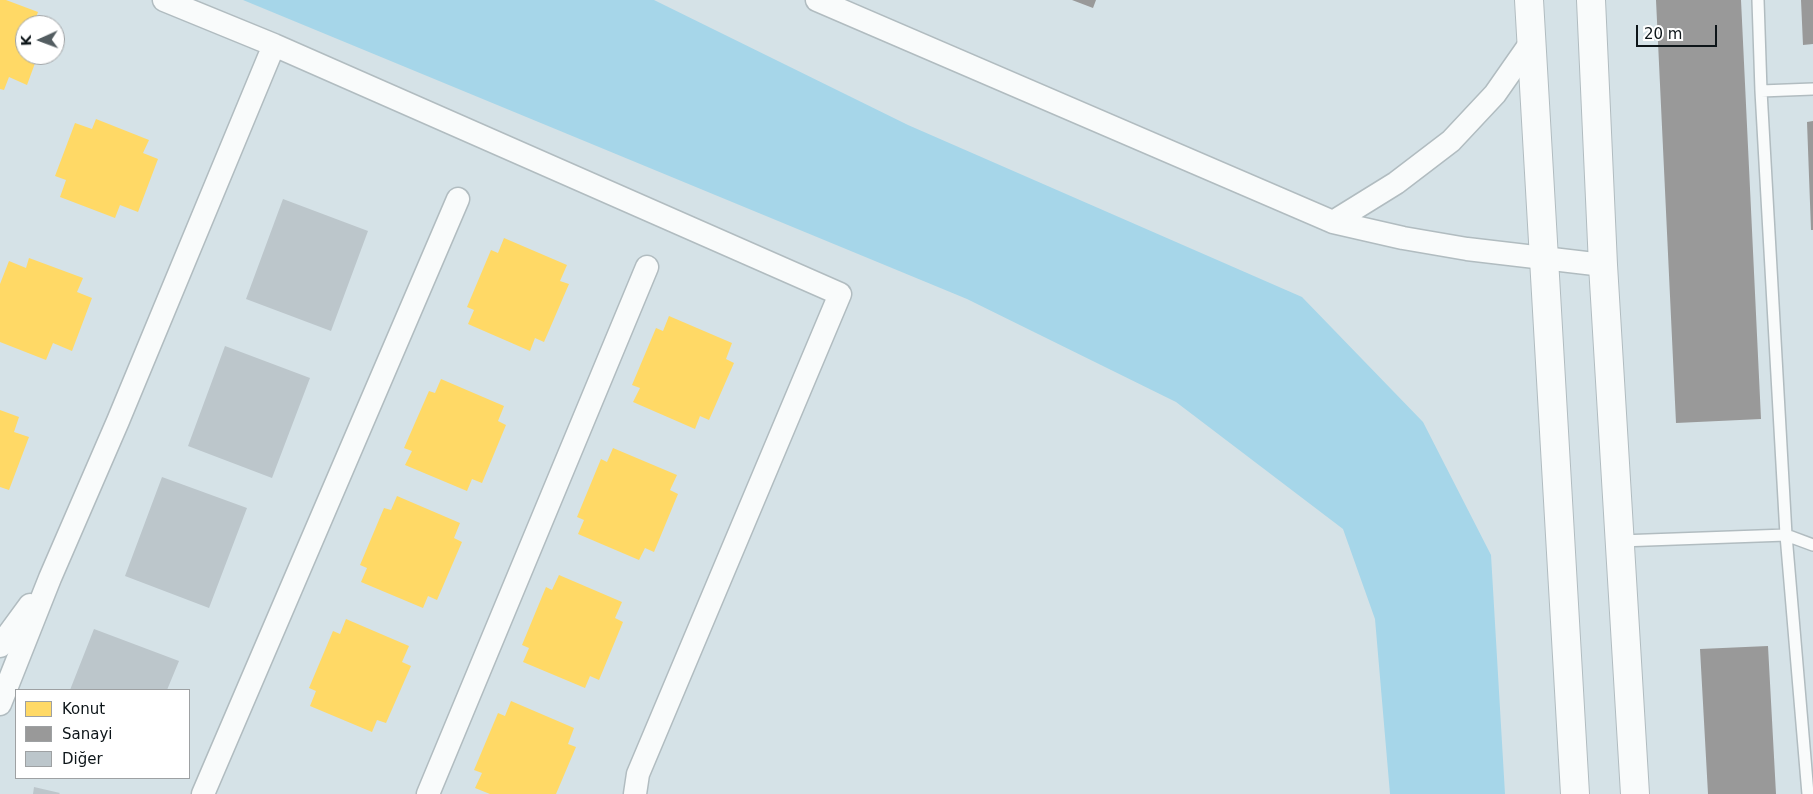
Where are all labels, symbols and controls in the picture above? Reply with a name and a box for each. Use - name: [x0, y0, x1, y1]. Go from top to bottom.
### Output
- north arrow: [15, 15, 65, 65]
- scale bar: [1638, 15, 1719, 47]
- text: 20 m: [1644, 25, 1682, 43]
- text: K: [18, 35, 34, 46]
- legend: [15, 689, 190, 779]
- text: Konut: [62, 700, 105, 718]
- text: Sanayi: [62, 725, 112, 743]
- text: Diğer: [62, 750, 103, 768]

